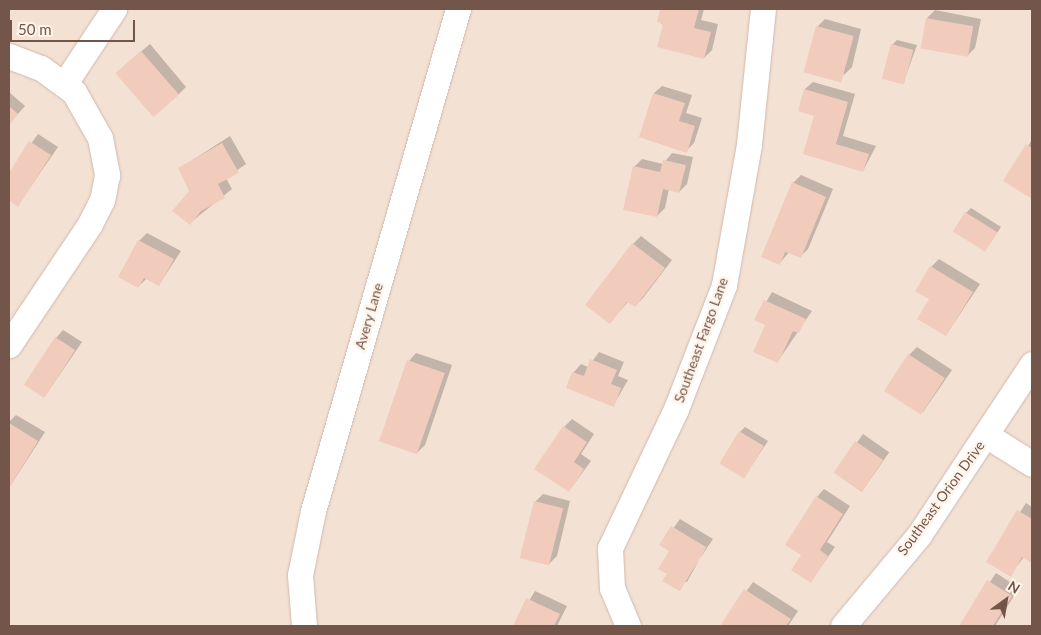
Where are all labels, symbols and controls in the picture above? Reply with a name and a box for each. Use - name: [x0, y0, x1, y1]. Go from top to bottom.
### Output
- scale bar: [12, 10, 138, 42]
- text: 50 m: [18, 20, 52, 38]
- street label: Southeast Fargo Lane: [671, 275, 731, 405]
- street label: Avery Lane: [351, 281, 387, 351]
- street label: Southeast Orion Drive: [894, 437, 988, 559]
- north arrow: [981, 575, 1031, 625]
- text: N: [1005, 577, 1023, 597]

